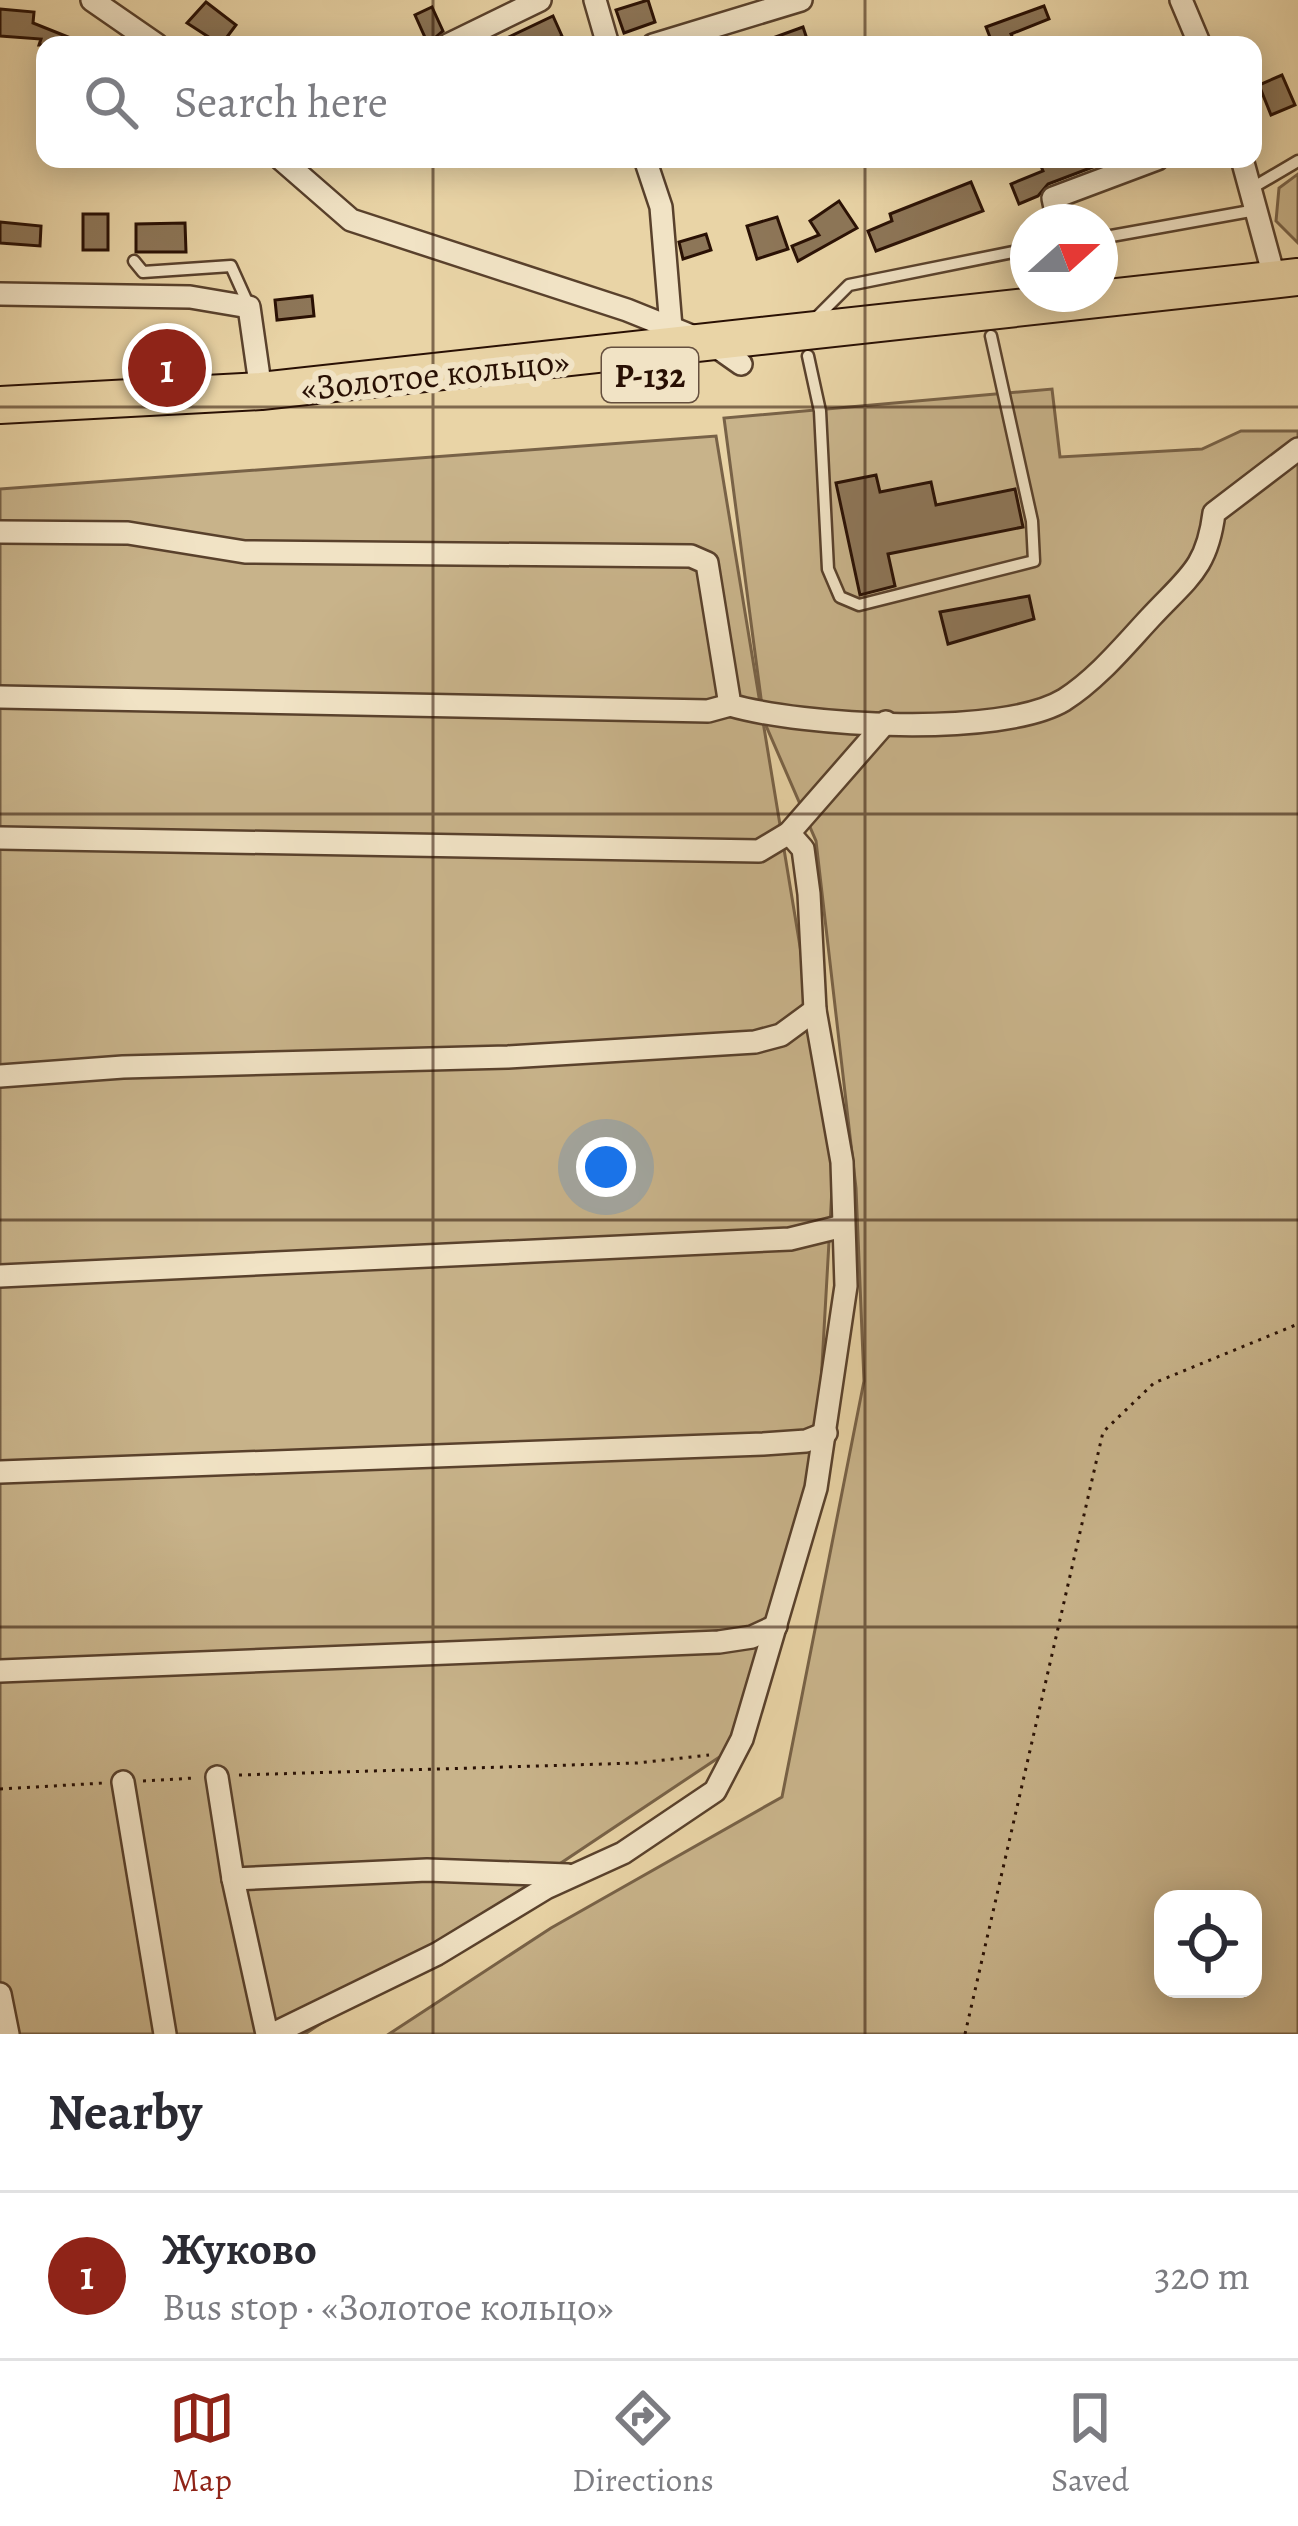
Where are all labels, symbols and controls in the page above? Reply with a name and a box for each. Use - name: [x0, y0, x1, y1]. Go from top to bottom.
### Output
- search box: [36, 36, 1262, 168]
- icon: search: [78, 69, 144, 135]
- text: Search here: [174, 71, 388, 133]
- north arrow: [1010, 204, 1118, 312]
- pin: 1: [128, 323, 206, 413]
- street label: «Золотое кольцо»: [298, 336, 572, 412]
- road number: Р-132: [602, 348, 698, 402]
- your location: [576, 1137, 636, 1197]
- map controls: [1154, 1890, 1262, 1998]
- button: locate: [1154, 1890, 1262, 1998]
- text: Nearby: [48, 2077, 202, 2147]
- text: Жуково: [162, 2218, 317, 2280]
- text: 1: [80, 2249, 94, 2302]
- text: 320 m: [1154, 2249, 1250, 2302]
- text: Bus stop · «Золотое кольцо»: [162, 2280, 613, 2333]
- tab: Map: [169, 2385, 235, 2502]
- tab: Directions: [572, 2385, 714, 2502]
- tab: Saved: [1051, 2385, 1129, 2502]

